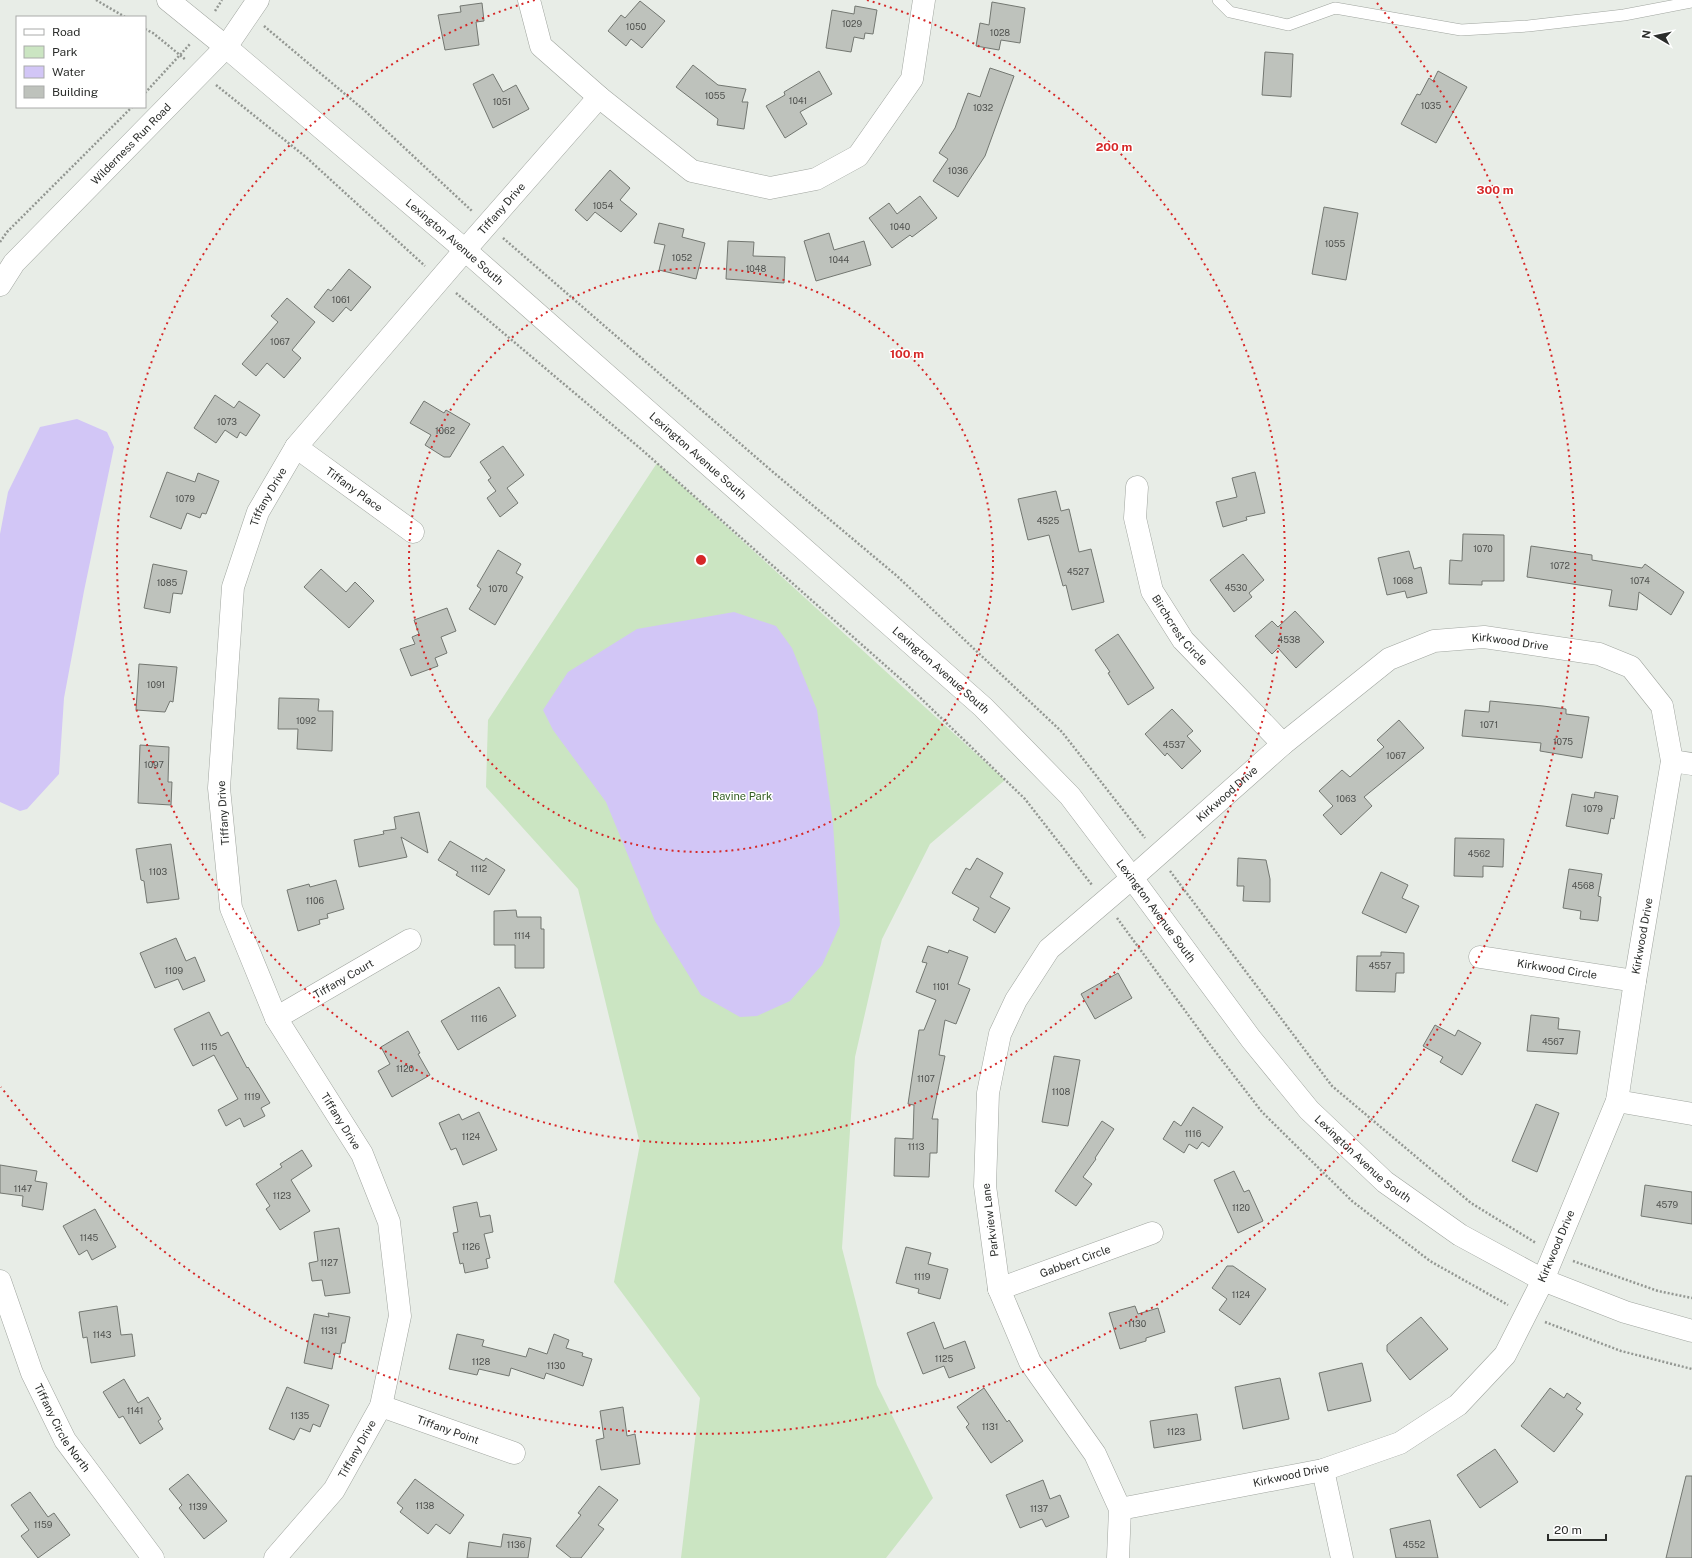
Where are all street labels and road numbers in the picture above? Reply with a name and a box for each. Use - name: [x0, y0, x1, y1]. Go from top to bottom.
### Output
- street label: Wilderness Run Road: [89, 101, 173, 187]
- street label: Tiffany Drive: [475, 180, 527, 237]
- street label: Lexington Avenue South: [403, 196, 506, 287]
- street label: Lexington Avenue South: [647, 410, 749, 501]
- street label: Tiffany Drive: [248, 465, 289, 528]
- street label: Tiffany Place: [324, 465, 385, 514]
- street label: Birchcrest Circle: [1150, 592, 1210, 668]
- street label: Lexington Avenue South: [890, 624, 992, 716]
- street label: Kirkwood Drive: [1471, 631, 1549, 652]
- street label: Kirkwood Drive: [1194, 764, 1260, 824]
- street label: Tiffany Drive: [215, 780, 231, 846]
- street label: Lexington Avenue South: [1114, 857, 1198, 964]
- street label: Kirkwood Drive: [1629, 897, 1655, 975]
- street label: Tiffany Court: [311, 957, 375, 1001]
- street label: Kirkwood Circle: [1516, 957, 1598, 981]
- street label: Tiffany Drive: [319, 1090, 363, 1152]
- street label: Lexington Avenue South: [1312, 1113, 1413, 1205]
- street label: Parkview Lane: [980, 1182, 1000, 1258]
- street label: Kirkwood Drive: [1535, 1208, 1577, 1284]
- street label: Gabbert Circle: [1038, 1243, 1112, 1280]
- street label: Tiffany Circle North: [32, 1382, 93, 1474]
- street label: Tiffany Point: [415, 1413, 481, 1446]
- street label: Tiffany Drive: [336, 1418, 378, 1480]
- street label: Kirkwood Drive: [1252, 1461, 1330, 1489]

